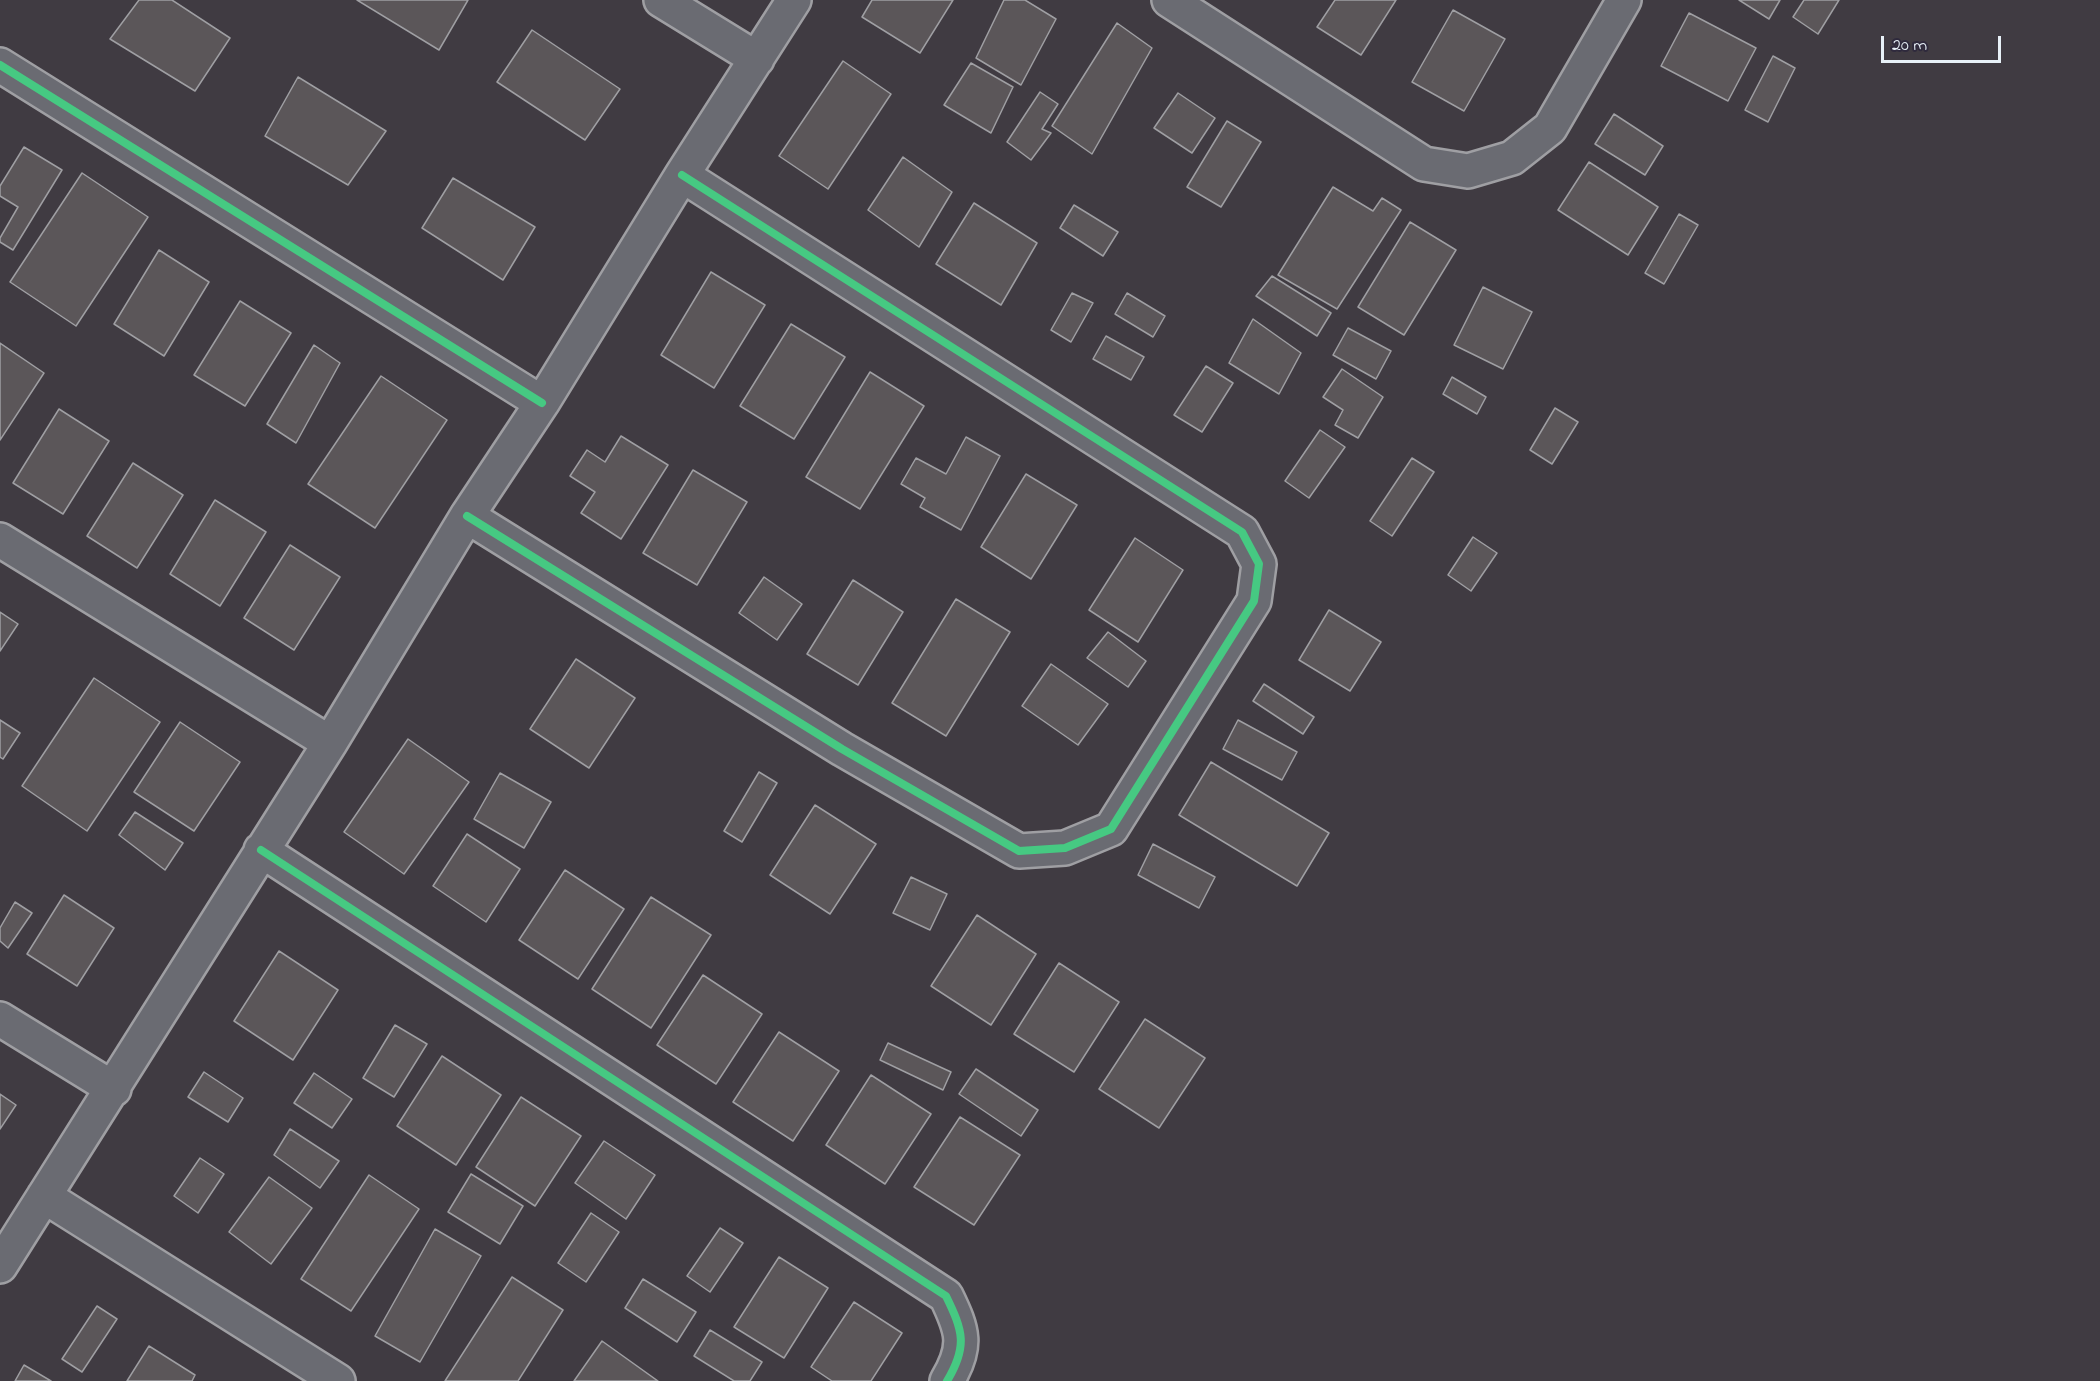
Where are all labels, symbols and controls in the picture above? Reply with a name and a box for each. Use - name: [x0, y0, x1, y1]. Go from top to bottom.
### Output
- scale bar: [1884, 24, 2004, 62]
- text: 20 m: [1892, 33, 1927, 59]

